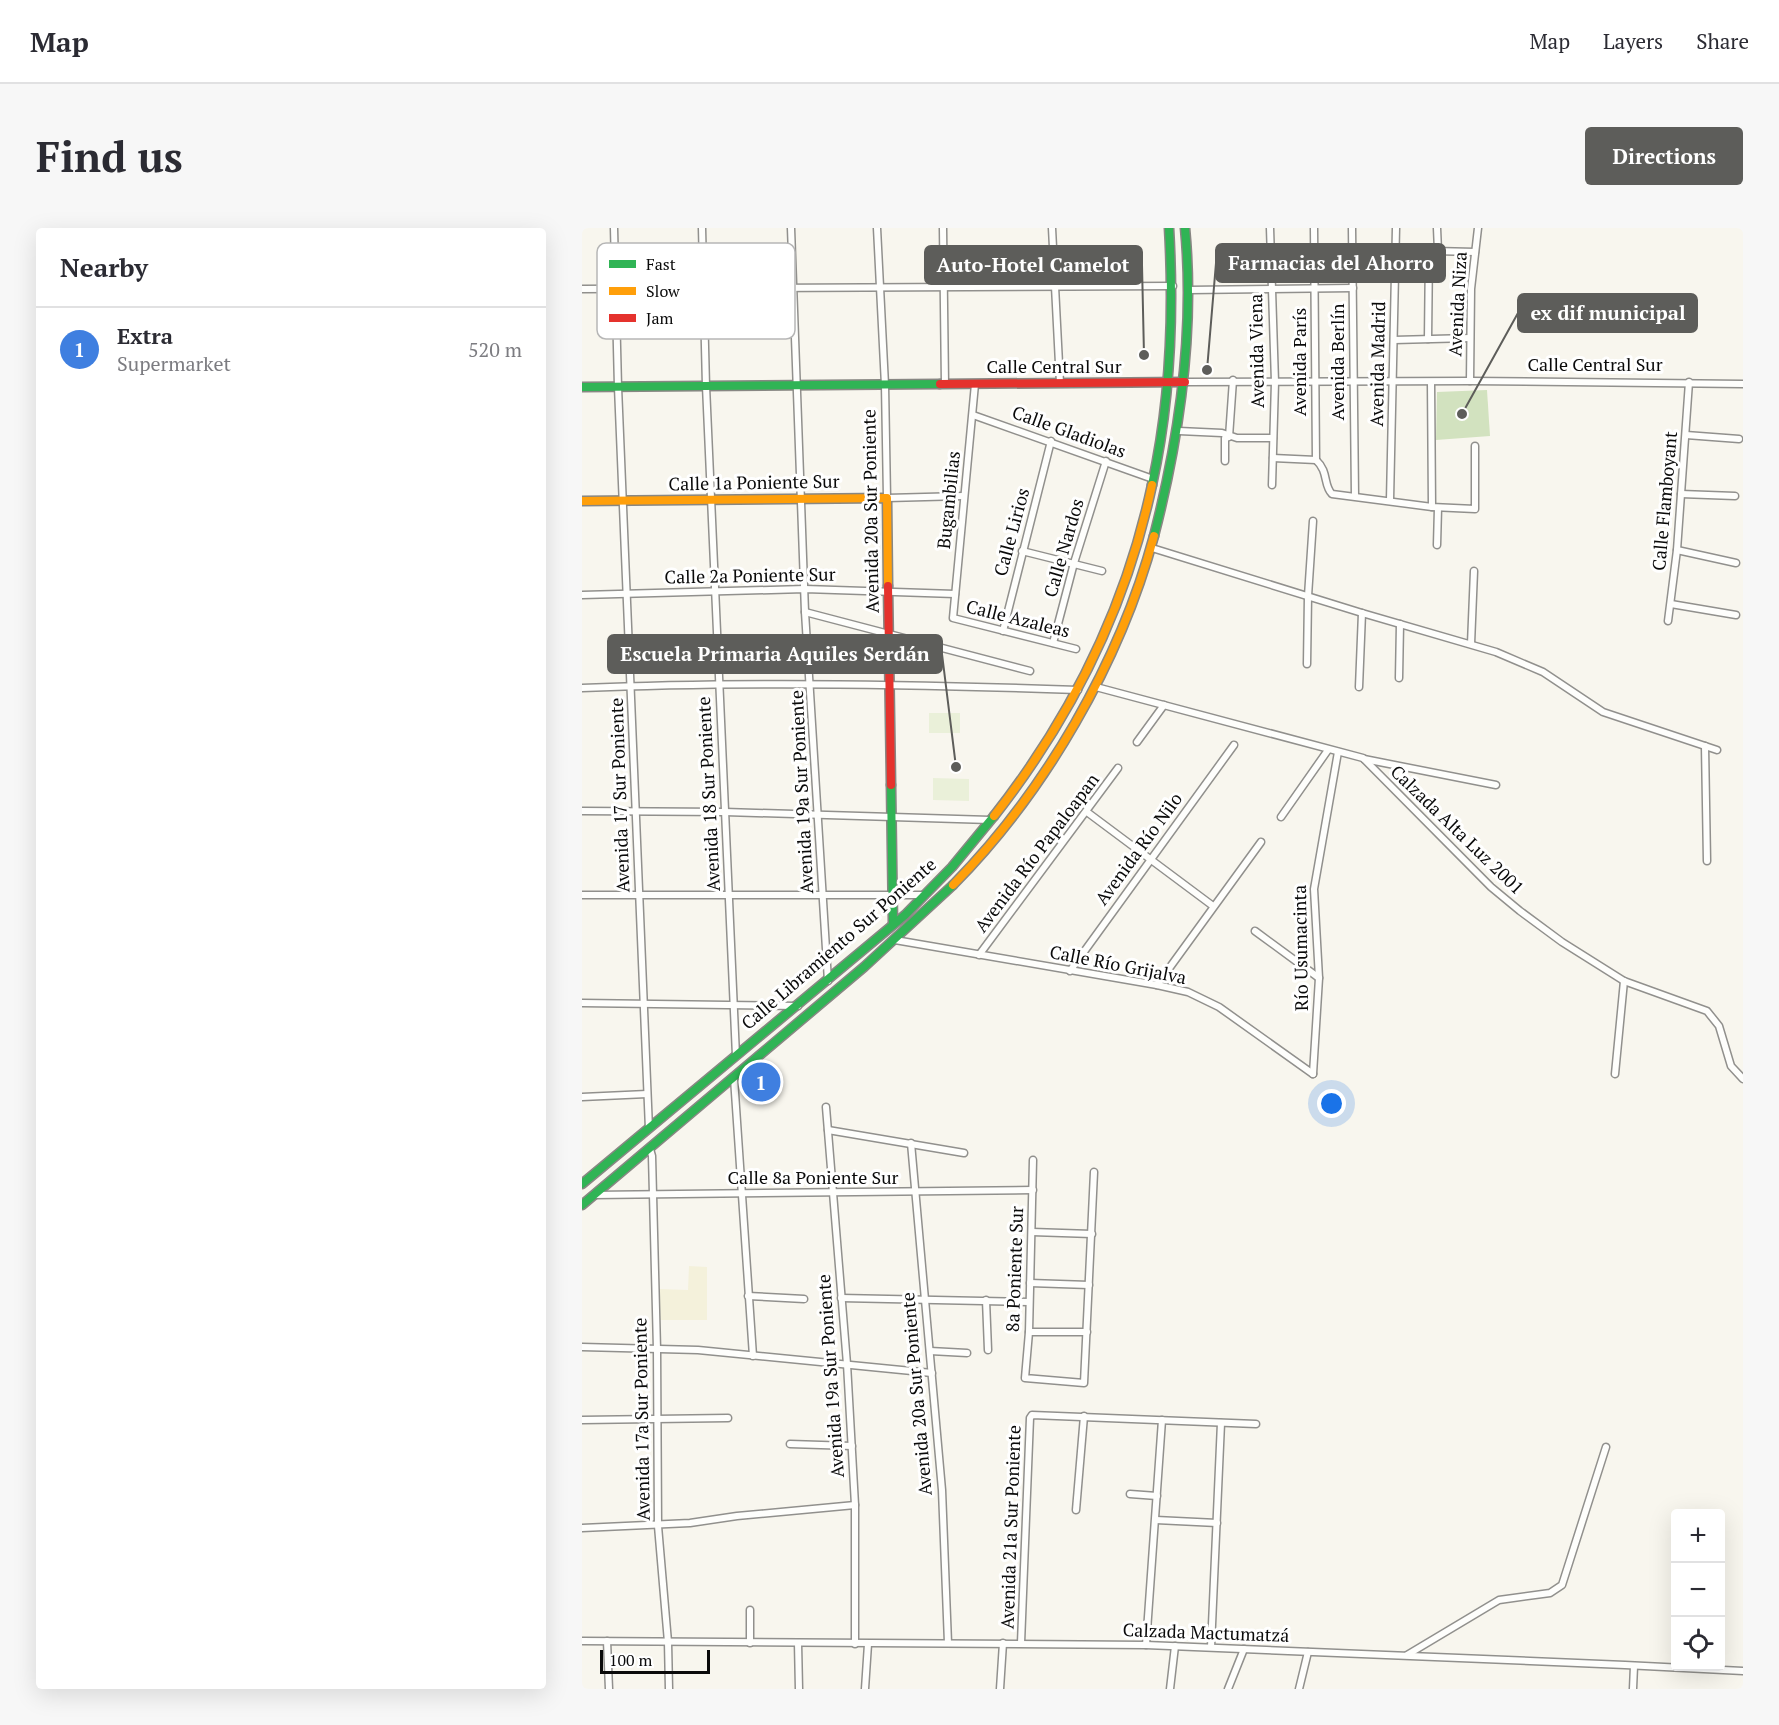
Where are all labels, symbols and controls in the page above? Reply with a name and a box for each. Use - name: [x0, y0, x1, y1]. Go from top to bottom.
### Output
- text: Map: [30, 23, 89, 60]
- text: Map: [1529, 27, 1570, 55]
- text: Layers: [1603, 27, 1663, 55]
- text: Share: [1696, 27, 1749, 55]
- button: Directions: [1585, 127, 1743, 185]
- text: Find us: [36, 128, 183, 184]
- legend: [597, 243, 795, 339]
- callout: Farmacias del Ahorro: [1216, 244, 1445, 282]
- callout: Auto-Hotel Camelot: [925, 246, 1142, 284]
- text: Farmacias del Ahorro: [1228, 249, 1434, 276]
- text: Nearby: [60, 250, 148, 284]
- text: Auto-Hotel Camelot: [937, 251, 1129, 278]
- street label: Avenida Niza: [1442, 251, 1472, 357]
- text: Fast: [646, 253, 676, 275]
- text: Slow: [646, 280, 680, 302]
- street label: Avenida Viena: [1243, 294, 1269, 408]
- callout: ex dif municipal: [1518, 294, 1697, 332]
- text: ex dif municipal: [1530, 299, 1686, 326]
- street label: Avenida Madrid: [1364, 301, 1390, 427]
- street label: Avenida Berlín: [1325, 303, 1349, 420]
- text: Jam: [646, 307, 674, 329]
- street label: Avenida París: [1287, 308, 1311, 416]
- text: Extra: [117, 321, 173, 350]
- text: 1: [74, 336, 85, 363]
- text: 520 m: [468, 336, 522, 363]
- text: Supermarket: [117, 350, 231, 377]
- street label: Calle Central Sur: [1527, 352, 1663, 376]
- street label: Calle Central Sur: [986, 354, 1122, 378]
- street label: Calle Gladiolas: [1009, 399, 1130, 463]
- street label: Avenida 20a Sur Poniente: [856, 409, 884, 613]
- street label: Calle Flamboyant: [1646, 430, 1682, 572]
- street label: Bugambilias: [931, 450, 965, 550]
- street label: Calle 1a Poniente Sur: [668, 469, 840, 495]
- street label: Calle Lirios: [988, 485, 1034, 578]
- street label: Calle Nardos: [1037, 495, 1089, 600]
- street label: Calle 2a Poniente Sur: [664, 562, 836, 588]
- street label: Calle Azaleas: [964, 594, 1073, 643]
- callout: Escuela Primaria Aquiles Serdán: [608, 635, 942, 673]
- text: Escuela Primaria Aquiles Serdán: [620, 640, 930, 667]
- street label: Avenida 19a Sur Poniente: [784, 690, 818, 895]
- street label: Avenida 18 Sur Poniente: [691, 696, 725, 892]
- street label: Avenida 17 Sur Poniente: [604, 697, 634, 893]
- street label: Calzada Alta Luz 2001: [1386, 759, 1530, 899]
- street label: Avenida Río Papaloapan: [969, 768, 1104, 937]
- street label: Avenida Río Nilo: [1089, 787, 1187, 910]
- street label: Calle Libramiento Sur Poniente: [736, 852, 941, 1035]
- street label: Río Usumacinta: [1287, 885, 1313, 1011]
- street label: Calle Río Grijalva: [1048, 939, 1189, 989]
- pin: 1: [742, 1060, 780, 1104]
- your location: [1317, 1089, 1346, 1118]
- street label: Calle 8a Poniente Sur: [728, 1165, 899, 1189]
- street label: 8a Poniente Sur: [1000, 1205, 1028, 1332]
- street label: Avenida 19a Sur Poniente: [811, 1273, 849, 1479]
- street label: Avenida 20a Sur Poniente: [895, 1291, 937, 1497]
- street label: Avenida 17a Sur Poniente: [627, 1317, 655, 1521]
- street label: Avenida 21a Sur Poniente: [994, 1425, 1026, 1629]
- map controls: [1671, 1509, 1725, 1671]
- button: +: [1671, 1509, 1725, 1563]
- button: −: [1671, 1563, 1725, 1617]
- street label: Calzada Mactumatzá: [1122, 1617, 1290, 1647]
- button: locate: [1671, 1617, 1725, 1671]
- scale bar: [600, 1647, 710, 1674]
- text: 100 m: [609, 1649, 652, 1671]

